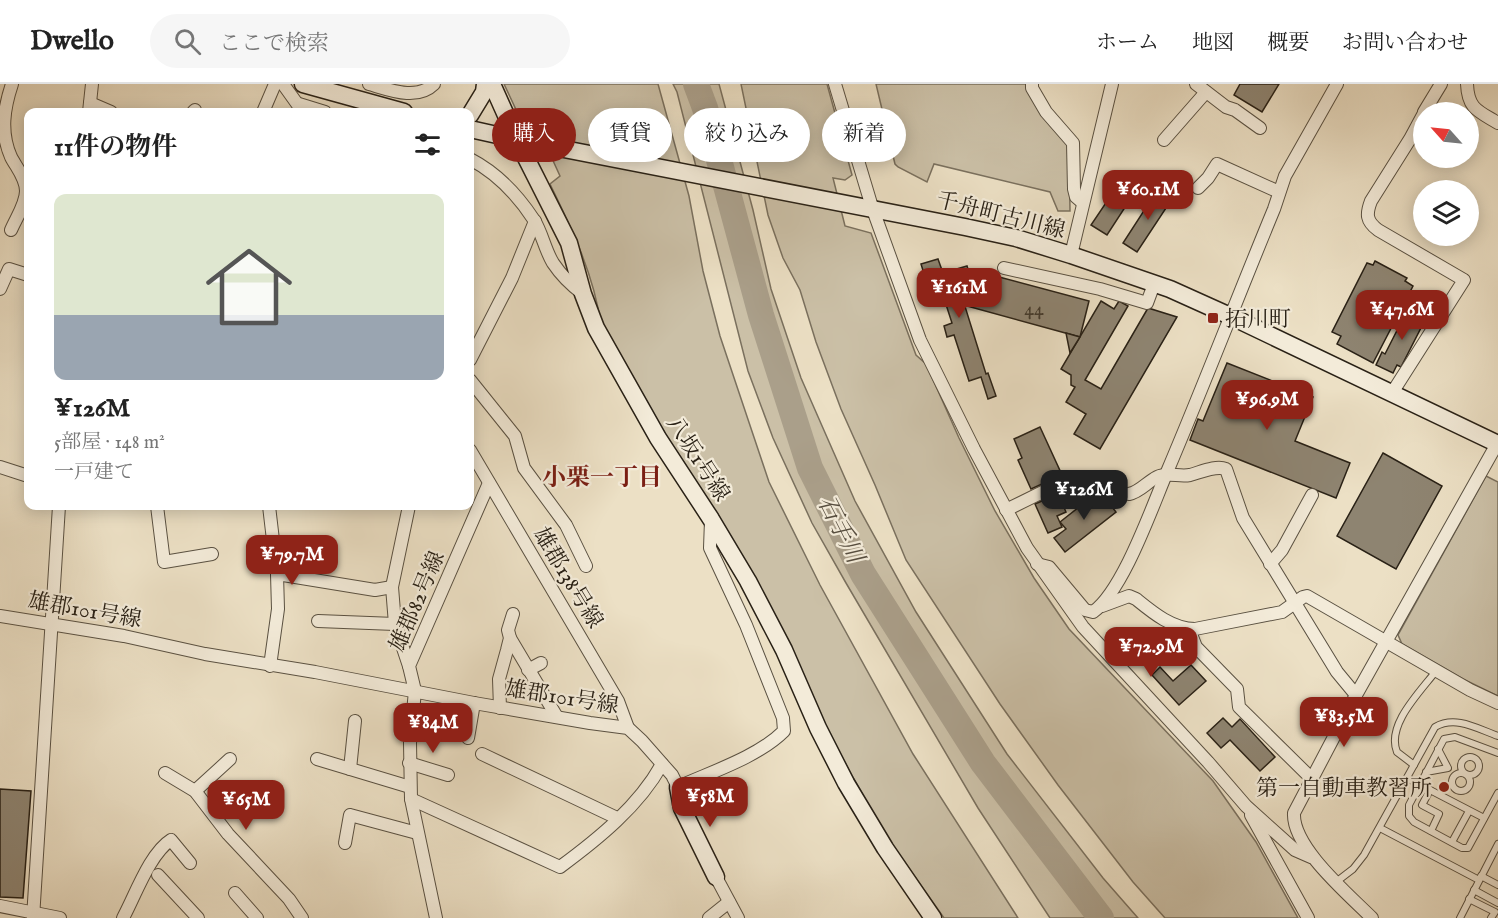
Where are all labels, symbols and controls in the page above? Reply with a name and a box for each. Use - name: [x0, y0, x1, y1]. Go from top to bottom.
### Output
- search box: [150, 14, 570, 68]
- text: Dwello: [30, 24, 114, 59]
- icon: search: [171, 25, 204, 58]
- text: ここで検索: [219, 30, 329, 58]
- text: ホーム: [1096, 30, 1159, 57]
- text: 地図: [1192, 30, 1234, 57]
- text: 概要: [1267, 30, 1309, 57]
- text: お問い合わせ: [1342, 30, 1468, 57]
- north arrow: [1413, 102, 1479, 168]
- map controls: [1413, 102, 1479, 246]
- chip: 購入: [492, 108, 576, 162]
- chip: 賃貸: [588, 108, 672, 162]
- chip: 絞り込み: [684, 108, 810, 162]
- chip: 新着: [822, 108, 906, 162]
- icon: filters: [411, 128, 444, 161]
- text: 11件の物件: [54, 131, 177, 164]
- pin: ¥60.1M: [1099, 170, 1197, 221]
- text: ¥60.1M: [1116, 177, 1180, 202]
- button: layers: [1413, 180, 1479, 246]
- street label: 千舟町古川線: [933, 186, 1068, 245]
- icon: home: [195, 233, 303, 341]
- pin: ¥161M: [917, 268, 1001, 319]
- text: ¥161M: [931, 275, 987, 300]
- pin: ¥47.6M: [1353, 290, 1451, 341]
- house number: 44: [1024, 297, 1044, 322]
- text: ¥47.6M: [1370, 297, 1434, 322]
- place label: 拓川町: [1225, 306, 1291, 334]
- marker: 拓川町: [1206, 311, 1220, 325]
- pin: ¥96.9M: [1218, 380, 1316, 431]
- text: ¥96.9M: [1235, 387, 1299, 412]
- text: ¥126M: [54, 392, 130, 425]
- street label: 八坂1号線: [659, 411, 735, 507]
- text: 5部屋 · 148 m²: [54, 430, 165, 455]
- text: 一戸建て: [54, 460, 134, 485]
- district label: 小栗一丁目: [542, 463, 662, 494]
- pin: ¥126M: [1042, 470, 1126, 521]
- text: ¥126M: [1055, 477, 1113, 502]
- water label: 石手川: [810, 491, 871, 571]
- street label: 雄郡138号線: [526, 522, 608, 634]
- pin: ¥79.7M: [243, 535, 341, 586]
- text: ¥79.7M: [260, 542, 324, 567]
- street label: 雄郡82号線: [384, 547, 452, 656]
- street label: 雄郡101号線: [26, 587, 144, 635]
- pin: ¥72.9M: [1102, 627, 1200, 678]
- text: ¥72.9M: [1118, 634, 1184, 659]
- street label: 雄郡101号線: [503, 675, 621, 721]
- pin: ¥83.5M: [1295, 697, 1393, 748]
- pin: ¥84M: [397, 703, 469, 754]
- text: ¥83.5M: [1314, 704, 1374, 729]
- text: ¥84M: [407, 710, 459, 735]
- place label: 第一自動車教習所: [1256, 775, 1432, 803]
- pin: ¥58M: [674, 777, 746, 828]
- pin: ¥65M: [210, 780, 282, 831]
- marker: 第一自動車教習所: [1437, 780, 1451, 794]
- text: ¥58M: [686, 784, 734, 809]
- text: ¥65M: [221, 787, 271, 812]

